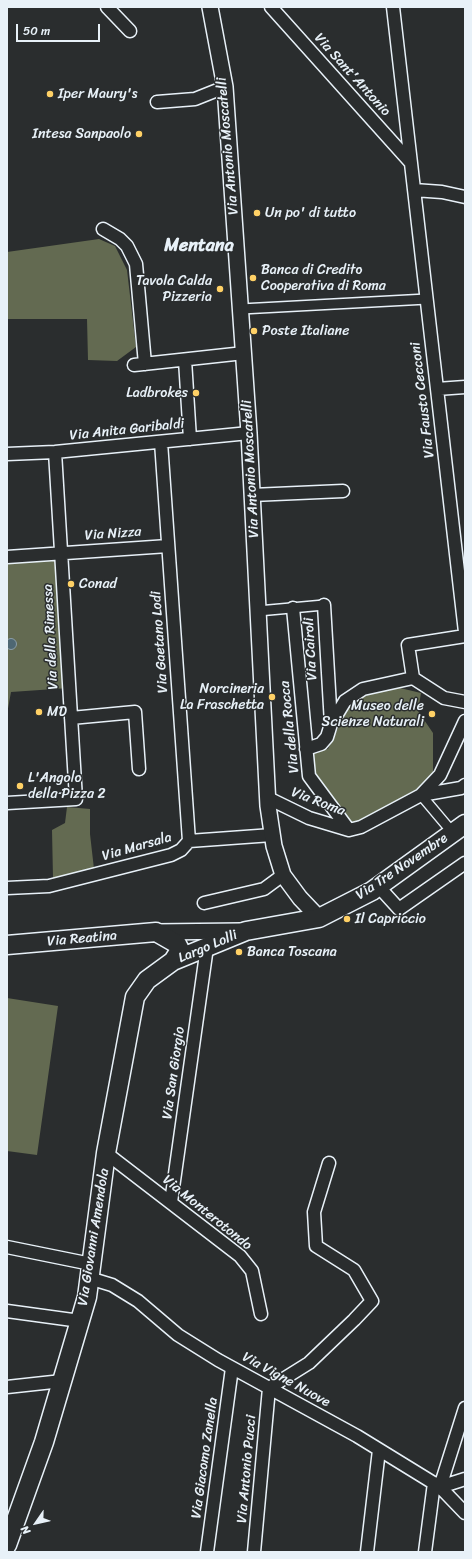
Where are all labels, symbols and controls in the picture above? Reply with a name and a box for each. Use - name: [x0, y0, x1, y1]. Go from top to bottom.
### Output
- scale bar: [18, 16, 102, 42]
- text: 50 m: [23, 20, 50, 42]
- street label: Via Sant'Antonio: [310, 30, 394, 120]
- street label: Via Antonio Moscatelli: [214, 76, 242, 216]
- place label: Iper Maury's: [58, 86, 137, 102]
- marker: Iper Maury's: [45, 89, 55, 99]
- place label: Intesa Sanpaolo: [32, 126, 131, 142]
- marker: Intesa Sanpaolo: [134, 129, 144, 139]
- place label: Un po' di tutto: [265, 205, 356, 221]
- marker: Un po' di tutto: [252, 208, 262, 218]
- district label: Mentana: [164, 235, 234, 257]
- place label: Banca di Credito Cooperativa di Roma: [261, 262, 386, 294]
- place label: Tavola Calda Pizzeria: [136, 273, 212, 306]
- marker: Banca di Credito Cooperativa di Roma: [248, 273, 258, 283]
- marker: Tavola Calda Pizzeria: [215, 284, 225, 294]
- place label: Poste Italiane: [262, 323, 349, 339]
- marker: Poste Italiane: [249, 326, 259, 336]
- street label: Via Fausto Cecconi: [408, 341, 438, 459]
- place label: Ladbrokes: [126, 385, 188, 401]
- marker: Ladbrokes: [191, 388, 201, 398]
- street label: Via Antonio Moscatelli: [239, 400, 263, 538]
- street label: Via Anita Garibaldi: [69, 416, 185, 444]
- street label: Via Nizza: [84, 524, 142, 544]
- place label: Conad: [79, 576, 117, 592]
- marker: Conad: [66, 579, 76, 589]
- street label: Via della Rimessa: [40, 584, 62, 690]
- street label: Via Gaetano Lodi: [148, 591, 172, 693]
- street label: Via Cairoli: [301, 617, 321, 681]
- street label: Via della Rocca: [277, 680, 303, 774]
- place label: Norcineria La Fraschetta: [180, 681, 264, 714]
- marker: Norcineria La Fraschetta: [267, 692, 277, 702]
- place label: Museo delle Scienze Naturali: [322, 698, 424, 730]
- place label: MD: [47, 704, 67, 720]
- marker: MD: [34, 707, 44, 717]
- marker: Museo delle Scienze Naturali: [427, 709, 437, 719]
- place label: L'Angolo della Pizza 2: [28, 770, 106, 802]
- marker: L'Angolo della Pizza 2: [15, 781, 25, 791]
- street label: Via Roma: [289, 784, 347, 820]
- street label: Via Marsala: [100, 829, 174, 865]
- street label: Via Tre Novembre: [353, 830, 451, 904]
- place label: Il Capriccio: [355, 911, 426, 927]
- marker: Il Capriccio: [342, 914, 352, 924]
- street label: Largo Lolli: [176, 927, 240, 967]
- street label: Via Reatina: [46, 928, 118, 950]
- place label: Banca Toscana: [247, 944, 337, 960]
- marker: Banca Toscana: [234, 947, 244, 957]
- street label: Via San Giorgio: [159, 1026, 189, 1120]
- street label: Via Giovanni Amendola: [75, 1167, 113, 1307]
- street label: Via Monterotondo: [159, 1172, 255, 1254]
- street label: Via Vigne Nuove: [239, 1349, 333, 1411]
- street label: Via Giacomo Zanella: [188, 1396, 222, 1520]
- street label: Via Antonio Pucci: [234, 1414, 260, 1524]
- north arrow: [16, 1503, 56, 1543]
- text: N: [16, 1522, 36, 1538]

